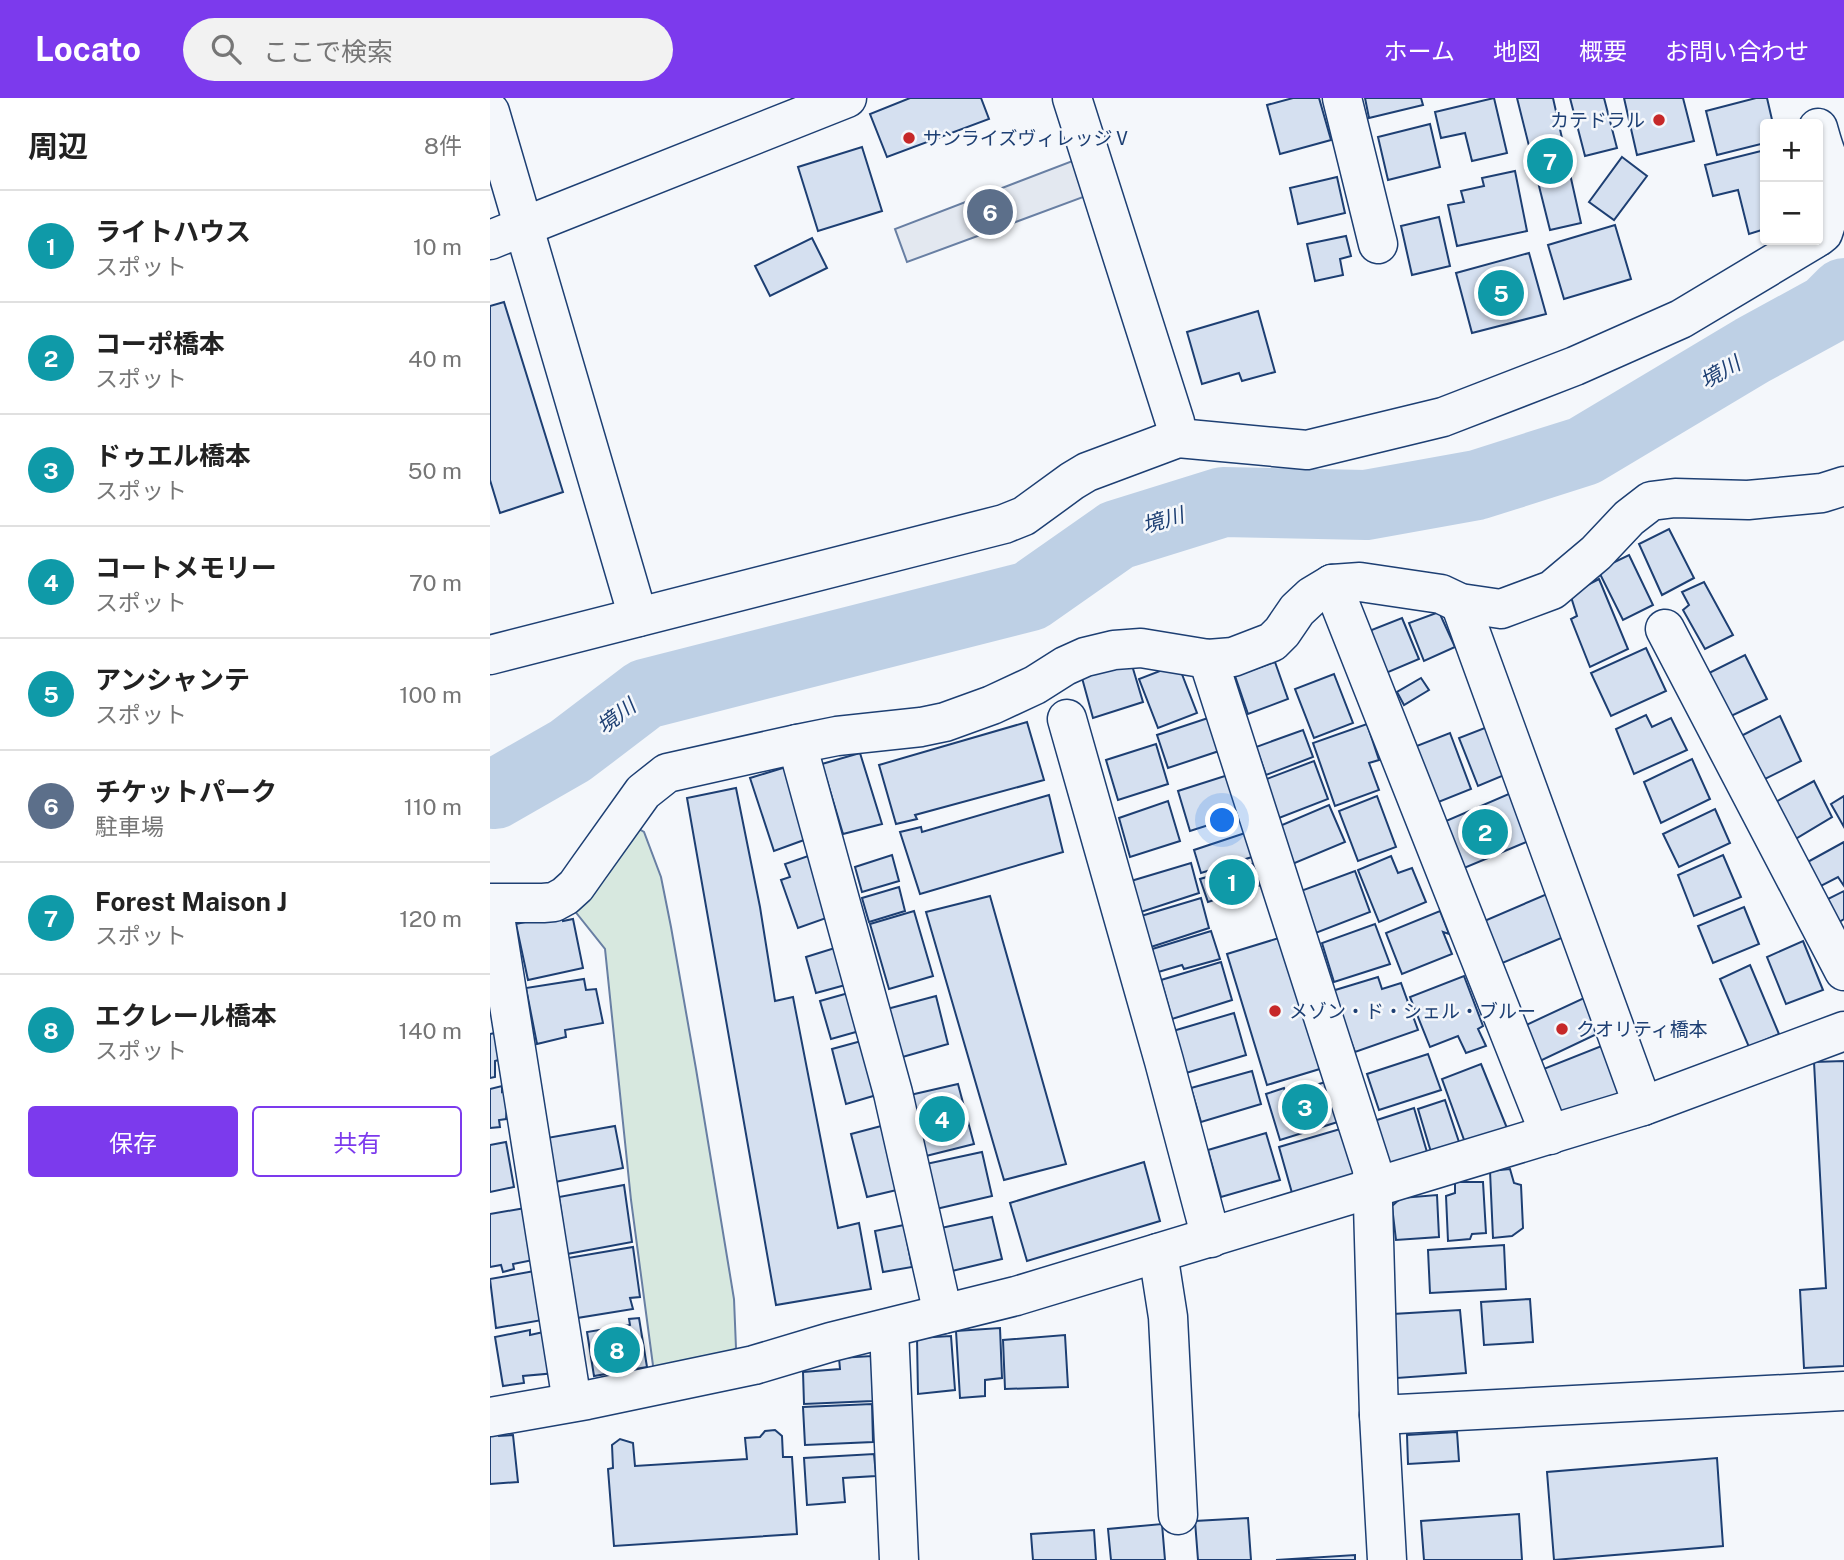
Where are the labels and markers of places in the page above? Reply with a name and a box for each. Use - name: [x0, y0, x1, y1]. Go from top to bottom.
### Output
- place label: カテドラル: [1550, 109, 1645, 131]
- marker: カテドラル: [1651, 112, 1667, 128]
- place label: サンライズヴィレッジⅤ: [923, 127, 1131, 149]
- marker: サンライズヴィレッジⅤ: [901, 130, 917, 146]
- pin: 7: [1527, 135, 1573, 187]
- pin: 6: [967, 186, 1013, 238]
- pin: 5: [1478, 267, 1524, 319]
- pin: 2: [1462, 806, 1508, 858]
- pin: 1: [1209, 856, 1255, 908]
- place label: メゾン・ド・シェル・ブルー: [1289, 1000, 1536, 1022]
- marker: メゾン・ド・シェル・ブルー: [1267, 1003, 1283, 1019]
- place label: クオリティ橋本: [1576, 1018, 1708, 1040]
- marker: クオリティ橋本: [1554, 1021, 1570, 1037]
- pin: 3: [1282, 1081, 1328, 1133]
- pin: 4: [919, 1093, 965, 1145]
- pin: 8: [594, 1324, 640, 1376]

